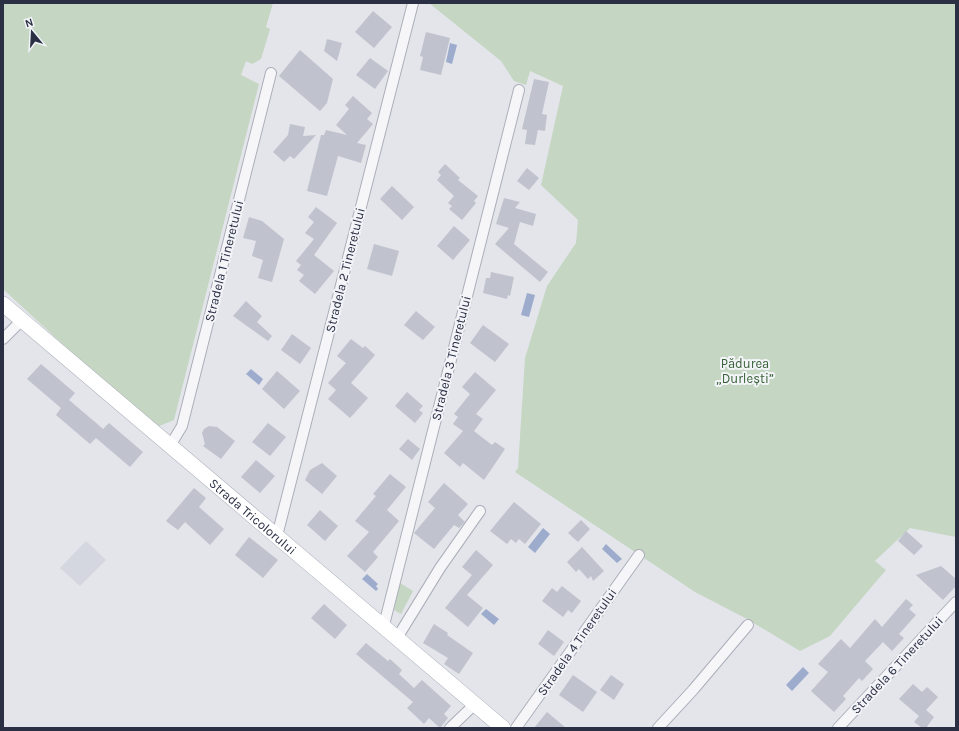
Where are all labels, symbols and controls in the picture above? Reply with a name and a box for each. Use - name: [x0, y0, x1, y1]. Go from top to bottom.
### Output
- north arrow: [12, 12, 52, 52]
- text: N: [23, 16, 35, 30]
- street label: Stradela 1 Tineretului: [202, 199, 246, 323]
- street label: Stradela 2 Tineretului: [322, 206, 368, 334]
- street label: Stradela 3 Tineretului: [428, 294, 474, 422]
- park label: Pădurea „Durlești”: [716, 356, 774, 386]
- street label: Strada Tricolorului: [207, 475, 300, 557]
- street label: Stradela 4 Tineretului: [534, 585, 620, 699]
- street label: Stradela 6 Tineretului: [848, 613, 946, 717]

